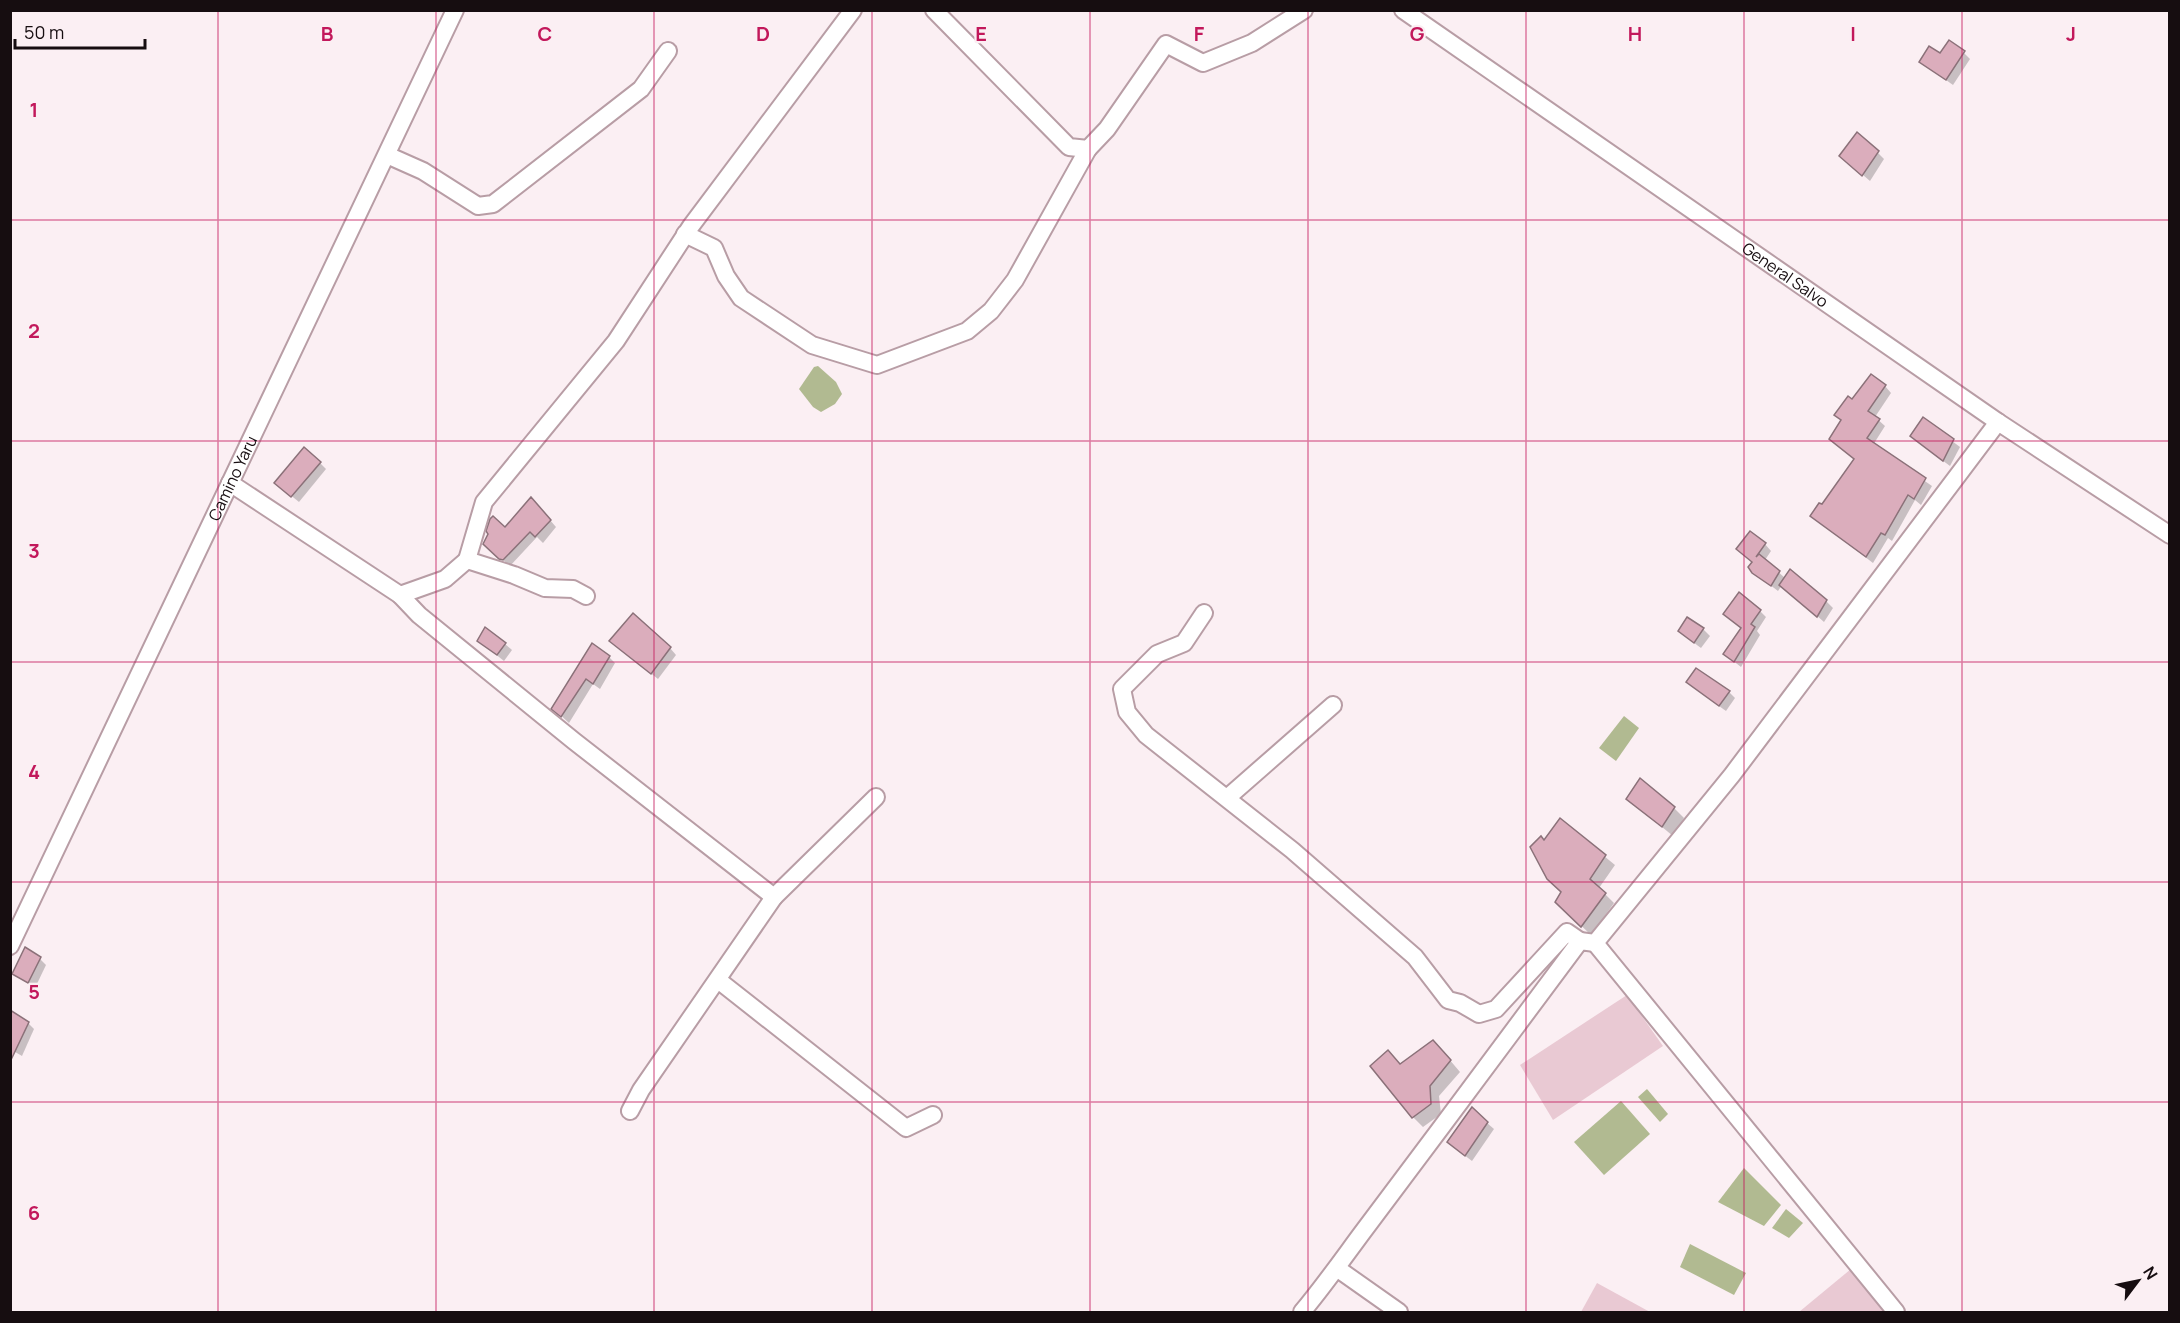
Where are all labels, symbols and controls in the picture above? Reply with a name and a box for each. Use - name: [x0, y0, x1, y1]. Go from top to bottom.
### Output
- scale bar: [15, 12, 146, 50]
- text: 50 m: [24, 20, 64, 44]
- text: B: [321, 20, 334, 47]
- text: C: [538, 20, 552, 47]
- text: D: [756, 20, 770, 47]
- text: E: [975, 20, 987, 47]
- text: F: [1194, 20, 1205, 47]
- text: G: [1410, 20, 1425, 47]
- text: H: [1628, 20, 1642, 47]
- text: I: [1850, 20, 1856, 47]
- text: J: [2066, 20, 2076, 47]
- text: 1: [30, 96, 38, 123]
- street label: General Salvo: [1738, 237, 1833, 312]
- text: 2: [28, 317, 40, 344]
- street label: Camino Yaru: [203, 432, 262, 524]
- text: 3: [28, 537, 40, 564]
- text: 4: [28, 758, 40, 785]
- text: 5: [28, 978, 40, 1005]
- text: 6: [28, 1199, 40, 1226]
- north arrow: [2108, 1251, 2168, 1311]
- text: N: [2138, 1262, 2163, 1284]

